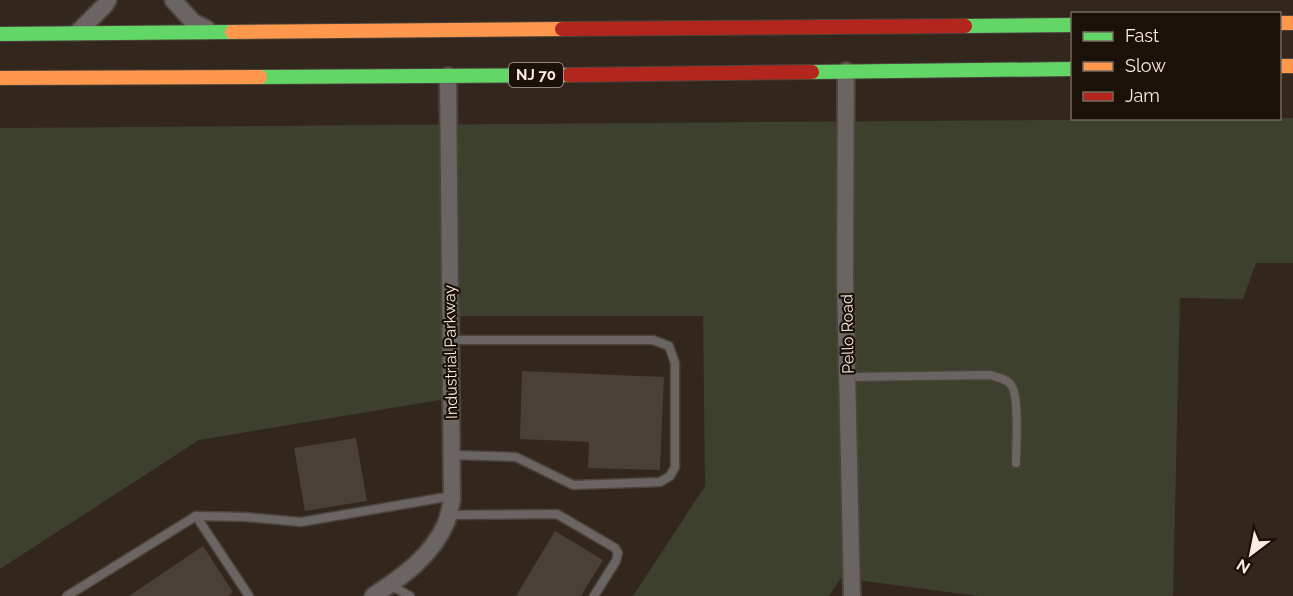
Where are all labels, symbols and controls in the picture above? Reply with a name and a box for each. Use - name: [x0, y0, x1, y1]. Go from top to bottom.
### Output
- legend: [1071, 12, 1281, 120]
- text: Fast: [1125, 25, 1159, 46]
- text: Slow: [1125, 55, 1166, 76]
- road number: NJ 70: [509, 63, 563, 87]
- text: Jam: [1125, 85, 1160, 106]
- street label: Industrial Parkway: [440, 284, 461, 419]
- street label: Pello Road: [837, 294, 858, 374]
- north arrow: [1221, 524, 1281, 584]
- text: N: [1233, 555, 1254, 578]

